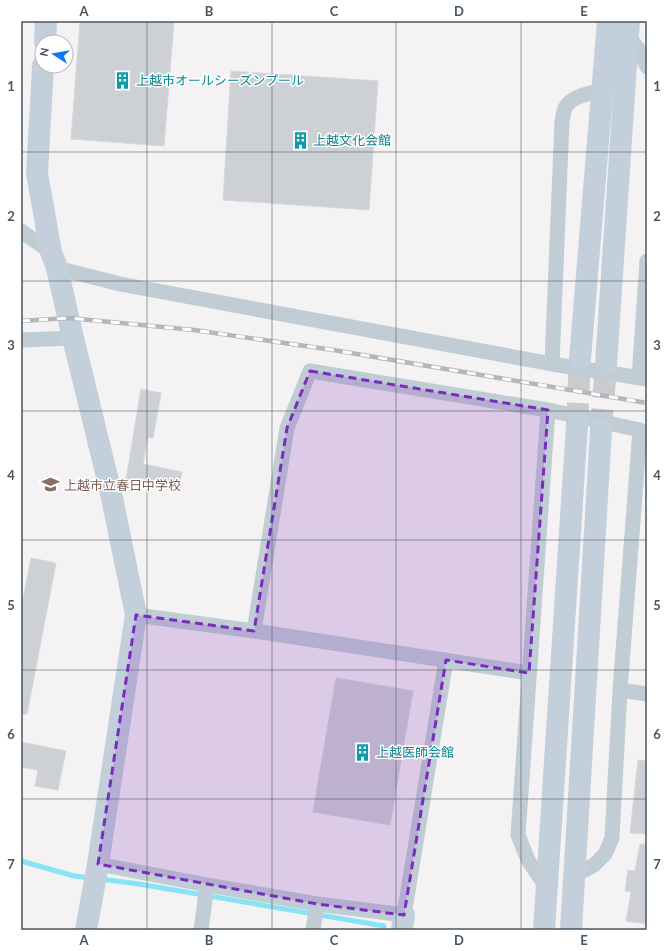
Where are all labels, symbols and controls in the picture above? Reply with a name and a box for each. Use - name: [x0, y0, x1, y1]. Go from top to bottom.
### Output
- text: A: [78, 3, 89, 19]
- text: B: [205, 3, 214, 19]
- text: C: [330, 3, 339, 19]
- text: D: [454, 3, 464, 19]
- text: E: [580, 3, 588, 19]
- north arrow: [34, 34, 74, 74]
- text: N: [36, 46, 51, 57]
- building icon: 上越市オールシーズンプール: [113, 70, 133, 90]
- place label: 上越市オールシーズンプール: [136, 72, 304, 88]
- text: 1: [7, 78, 15, 94]
- text: 1: [653, 78, 661, 94]
- building icon: 上越文化会館: [290, 130, 310, 150]
- place label: 上越文化会館: [313, 132, 391, 148]
- text: 2: [7, 208, 15, 224]
- text: 2: [653, 208, 661, 224]
- text: 3: [7, 337, 15, 353]
- text: 3: [653, 337, 661, 353]
- text: 4: [7, 467, 15, 483]
- text: 4: [653, 467, 661, 483]
- school or university icon: 上越市立春日中学校: [41, 475, 61, 495]
- place label: 上越市立春日中学校: [64, 477, 181, 493]
- text: 5: [7, 597, 15, 613]
- text: 5: [653, 597, 661, 613]
- text: 6: [7, 726, 15, 742]
- text: 6: [653, 726, 661, 742]
- building icon: 上越医師会館: [353, 742, 373, 762]
- place label: 上越医師会館: [376, 744, 454, 760]
- text: 7: [7, 856, 15, 872]
- text: 7: [653, 856, 661, 872]
- text: A: [78, 932, 89, 948]
- text: B: [205, 932, 214, 948]
- text: C: [330, 932, 339, 948]
- text: D: [454, 932, 464, 948]
- text: E: [580, 932, 588, 948]

